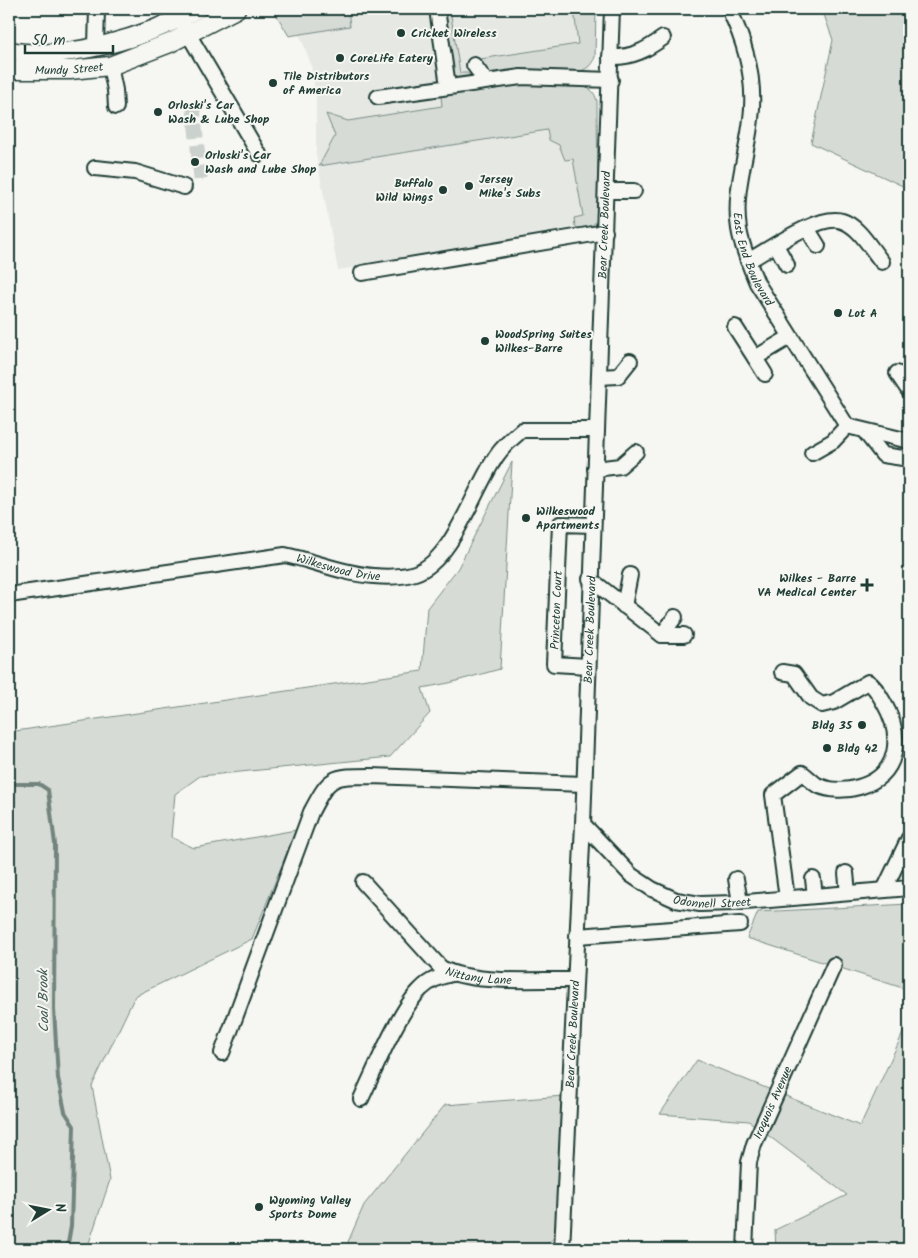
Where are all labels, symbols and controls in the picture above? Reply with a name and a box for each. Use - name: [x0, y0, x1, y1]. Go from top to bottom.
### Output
- scale bar: [25, 22, 112, 54]
- place label: Cricket Wireless: [411, 24, 497, 43]
- marker: Cricket Wireless: [395, 27, 407, 39]
- text: 50 m: [32, 29, 66, 53]
- place label: CoreLife Eatery: [350, 49, 434, 68]
- marker: CoreLife Eatery: [334, 52, 346, 64]
- street label: Mundy Street: [35, 57, 104, 80]
- place label: Tile Distributors of America: [283, 67, 370, 100]
- marker: Tile Distributors of America: [267, 77, 279, 89]
- place label: Orloski's Car Wash & Lube Shop: [168, 96, 270, 129]
- marker: Orloski's Car Wash & Lube Shop: [152, 106, 164, 118]
- place label: Orloski's Car Wash and Lube Shop: [205, 146, 317, 179]
- marker: Orloski's Car Wash and Lube Shop: [189, 156, 201, 168]
- place label: Jersey Mike's Subs: [479, 170, 541, 203]
- street label: Bear Creek Boulevard: [593, 170, 616, 279]
- place label: Buffalo Wild Wings: [376, 174, 434, 207]
- marker: Jersey Mike's Subs: [463, 180, 475, 192]
- marker: Buffalo Wild Wings: [437, 184, 449, 196]
- street label: East End Boulevard: [728, 212, 779, 311]
- place label: Lot A: [848, 304, 878, 323]
- marker: Lot A: [832, 307, 844, 319]
- place label: WoodSpring Suites Wilkes-Barre: [495, 325, 592, 358]
- marker: WoodSpring Suites Wilkes-Barre: [479, 335, 491, 347]
- place label: Wilkeswood Apartments: [536, 502, 600, 535]
- marker: Wilkeswood Apartments: [520, 512, 532, 524]
- street label: Wilkeswood Drive: [294, 548, 382, 586]
- place label: Wilkes - Barre VA Medical Center: [758, 569, 857, 602]
- street label: Princeton Court: [545, 570, 568, 650]
- street label: Bear Creek Boulevard: [579, 574, 601, 684]
- marker: Wilkes - Barre VA Medical Center: [860, 578, 874, 592]
- place label: Bldg 35: [812, 716, 853, 735]
- marker: Bldg 35: [856, 719, 868, 731]
- place label: Bldg 42: [837, 739, 878, 758]
- marker: Bldg 42: [821, 742, 833, 754]
- street label: Odonnell Street: [672, 890, 752, 914]
- street label: Nittany Lane: [443, 962, 513, 990]
- water label: Coal Brook: [32, 967, 56, 1033]
- street label: Bear Creek Boulevard: [560, 979, 585, 1089]
- street label: Iroquois Avenue: [748, 1063, 797, 1142]
- north arrow: [22, 1186, 72, 1236]
- place label: Wyoming Valley Sports Dome: [269, 1191, 352, 1224]
- marker: Wyoming Valley Sports Dome: [253, 1201, 265, 1213]
- text: N: [48, 1202, 71, 1214]

